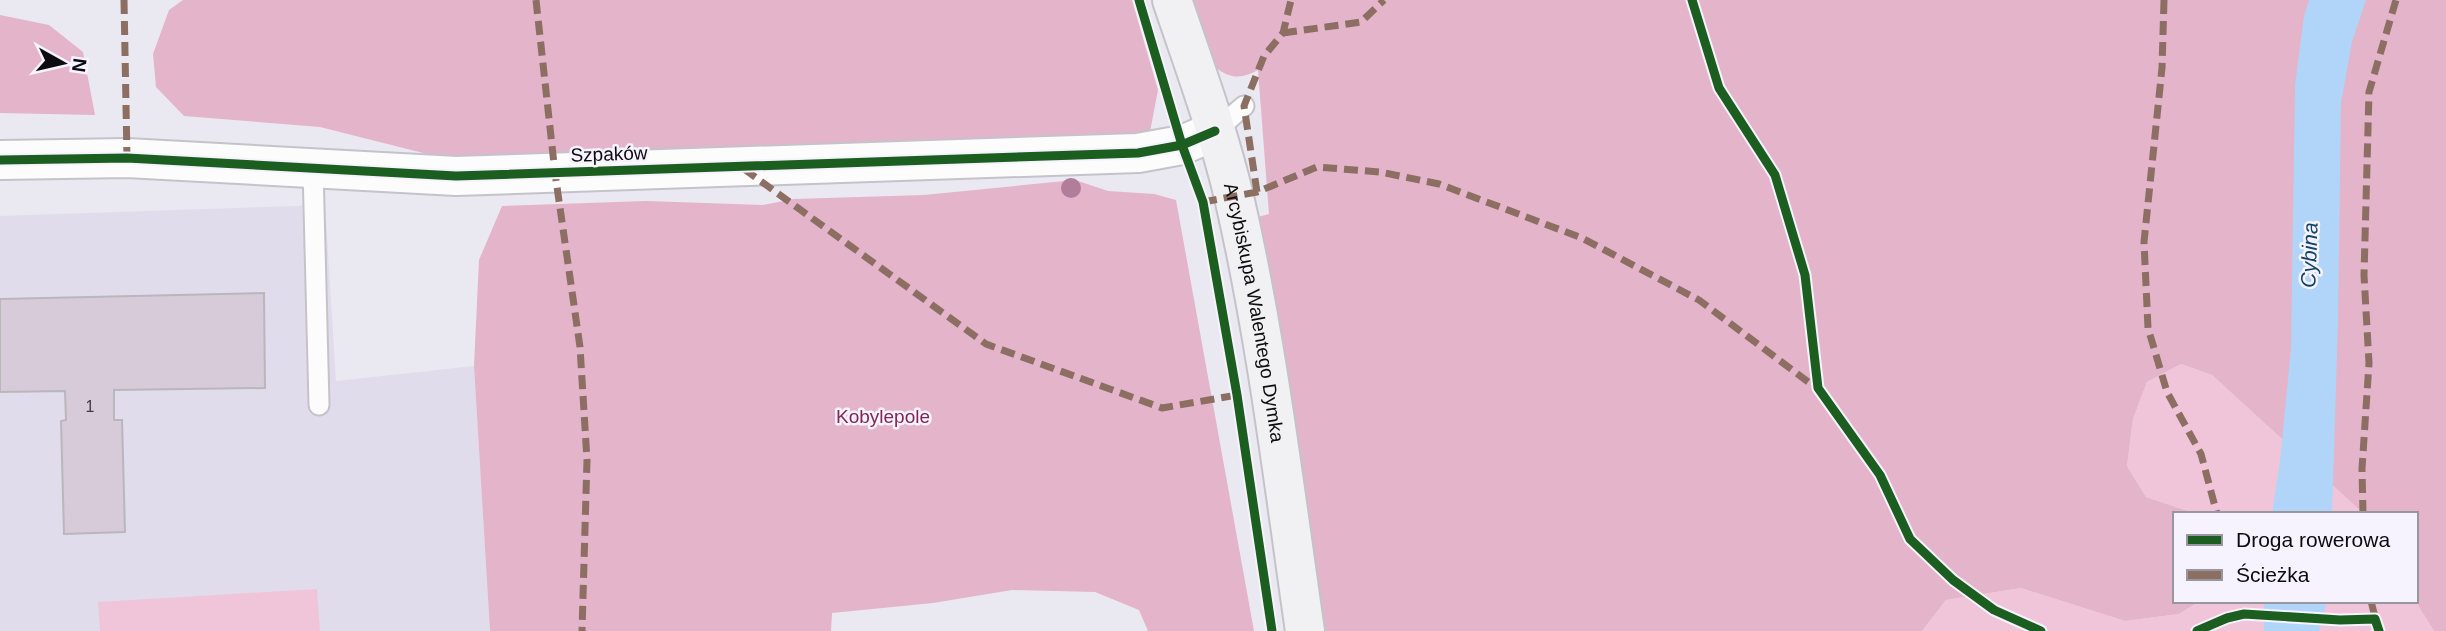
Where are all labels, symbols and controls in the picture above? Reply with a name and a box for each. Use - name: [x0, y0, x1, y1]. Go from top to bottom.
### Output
- north arrow: [28, 28, 98, 98]
- text: N: [68, 57, 91, 74]
- street label: Szpaków: [570, 142, 648, 166]
- street label: Arcybiskupa Walentego Dymka: [1220, 181, 1289, 444]
- water label: Cybina: [2296, 222, 2322, 288]
- house number: 1: [86, 398, 95, 415]
- park label: Kobylepole: [836, 406, 930, 427]
- legend: [2173, 512, 2418, 603]
- text: Droga rowerowa: [2236, 528, 2390, 551]
- text: Ścieżka: [2236, 563, 2310, 586]

